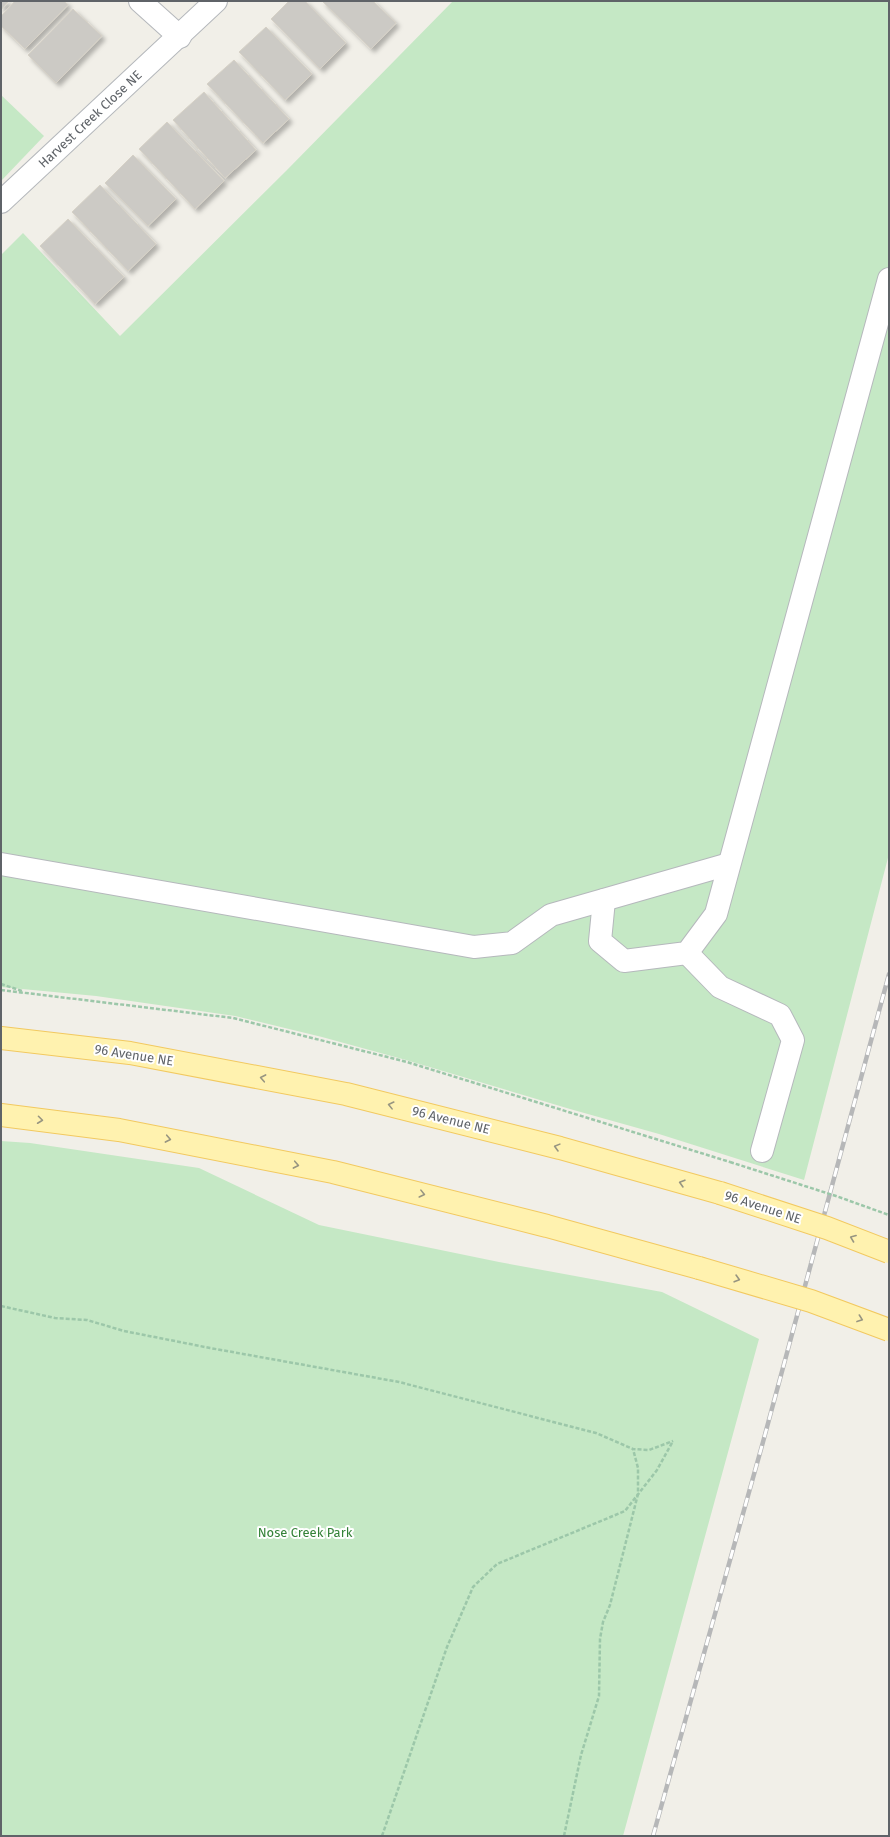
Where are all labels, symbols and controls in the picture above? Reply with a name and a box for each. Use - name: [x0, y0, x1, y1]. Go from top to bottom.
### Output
- street label: Harvest Creek Close NE: [35, 67, 145, 171]
- street label: 96 Avenue NE: [93, 1041, 175, 1069]
- one-way arrow: [260, 1074, 267, 1083]
- one-way arrow: [387, 1101, 394, 1110]
- street label: 96 Avenue NE: [411, 1103, 491, 1137]
- one-way arrow: [37, 1115, 43, 1124]
- one-way arrow: [165, 1135, 171, 1143]
- one-way arrow: [554, 1143, 561, 1152]
- one-way arrow: [293, 1160, 299, 1168]
- one-way arrow: [679, 1179, 686, 1187]
- street label: 96 Avenue NE: [723, 1188, 803, 1226]
- one-way arrow: [419, 1190, 425, 1198]
- one-way arrow: [849, 1234, 856, 1242]
- one-way arrow: [733, 1274, 740, 1283]
- one-way arrow: [857, 1315, 864, 1323]
- park label: Nose Creek Park: [258, 1525, 353, 1540]

